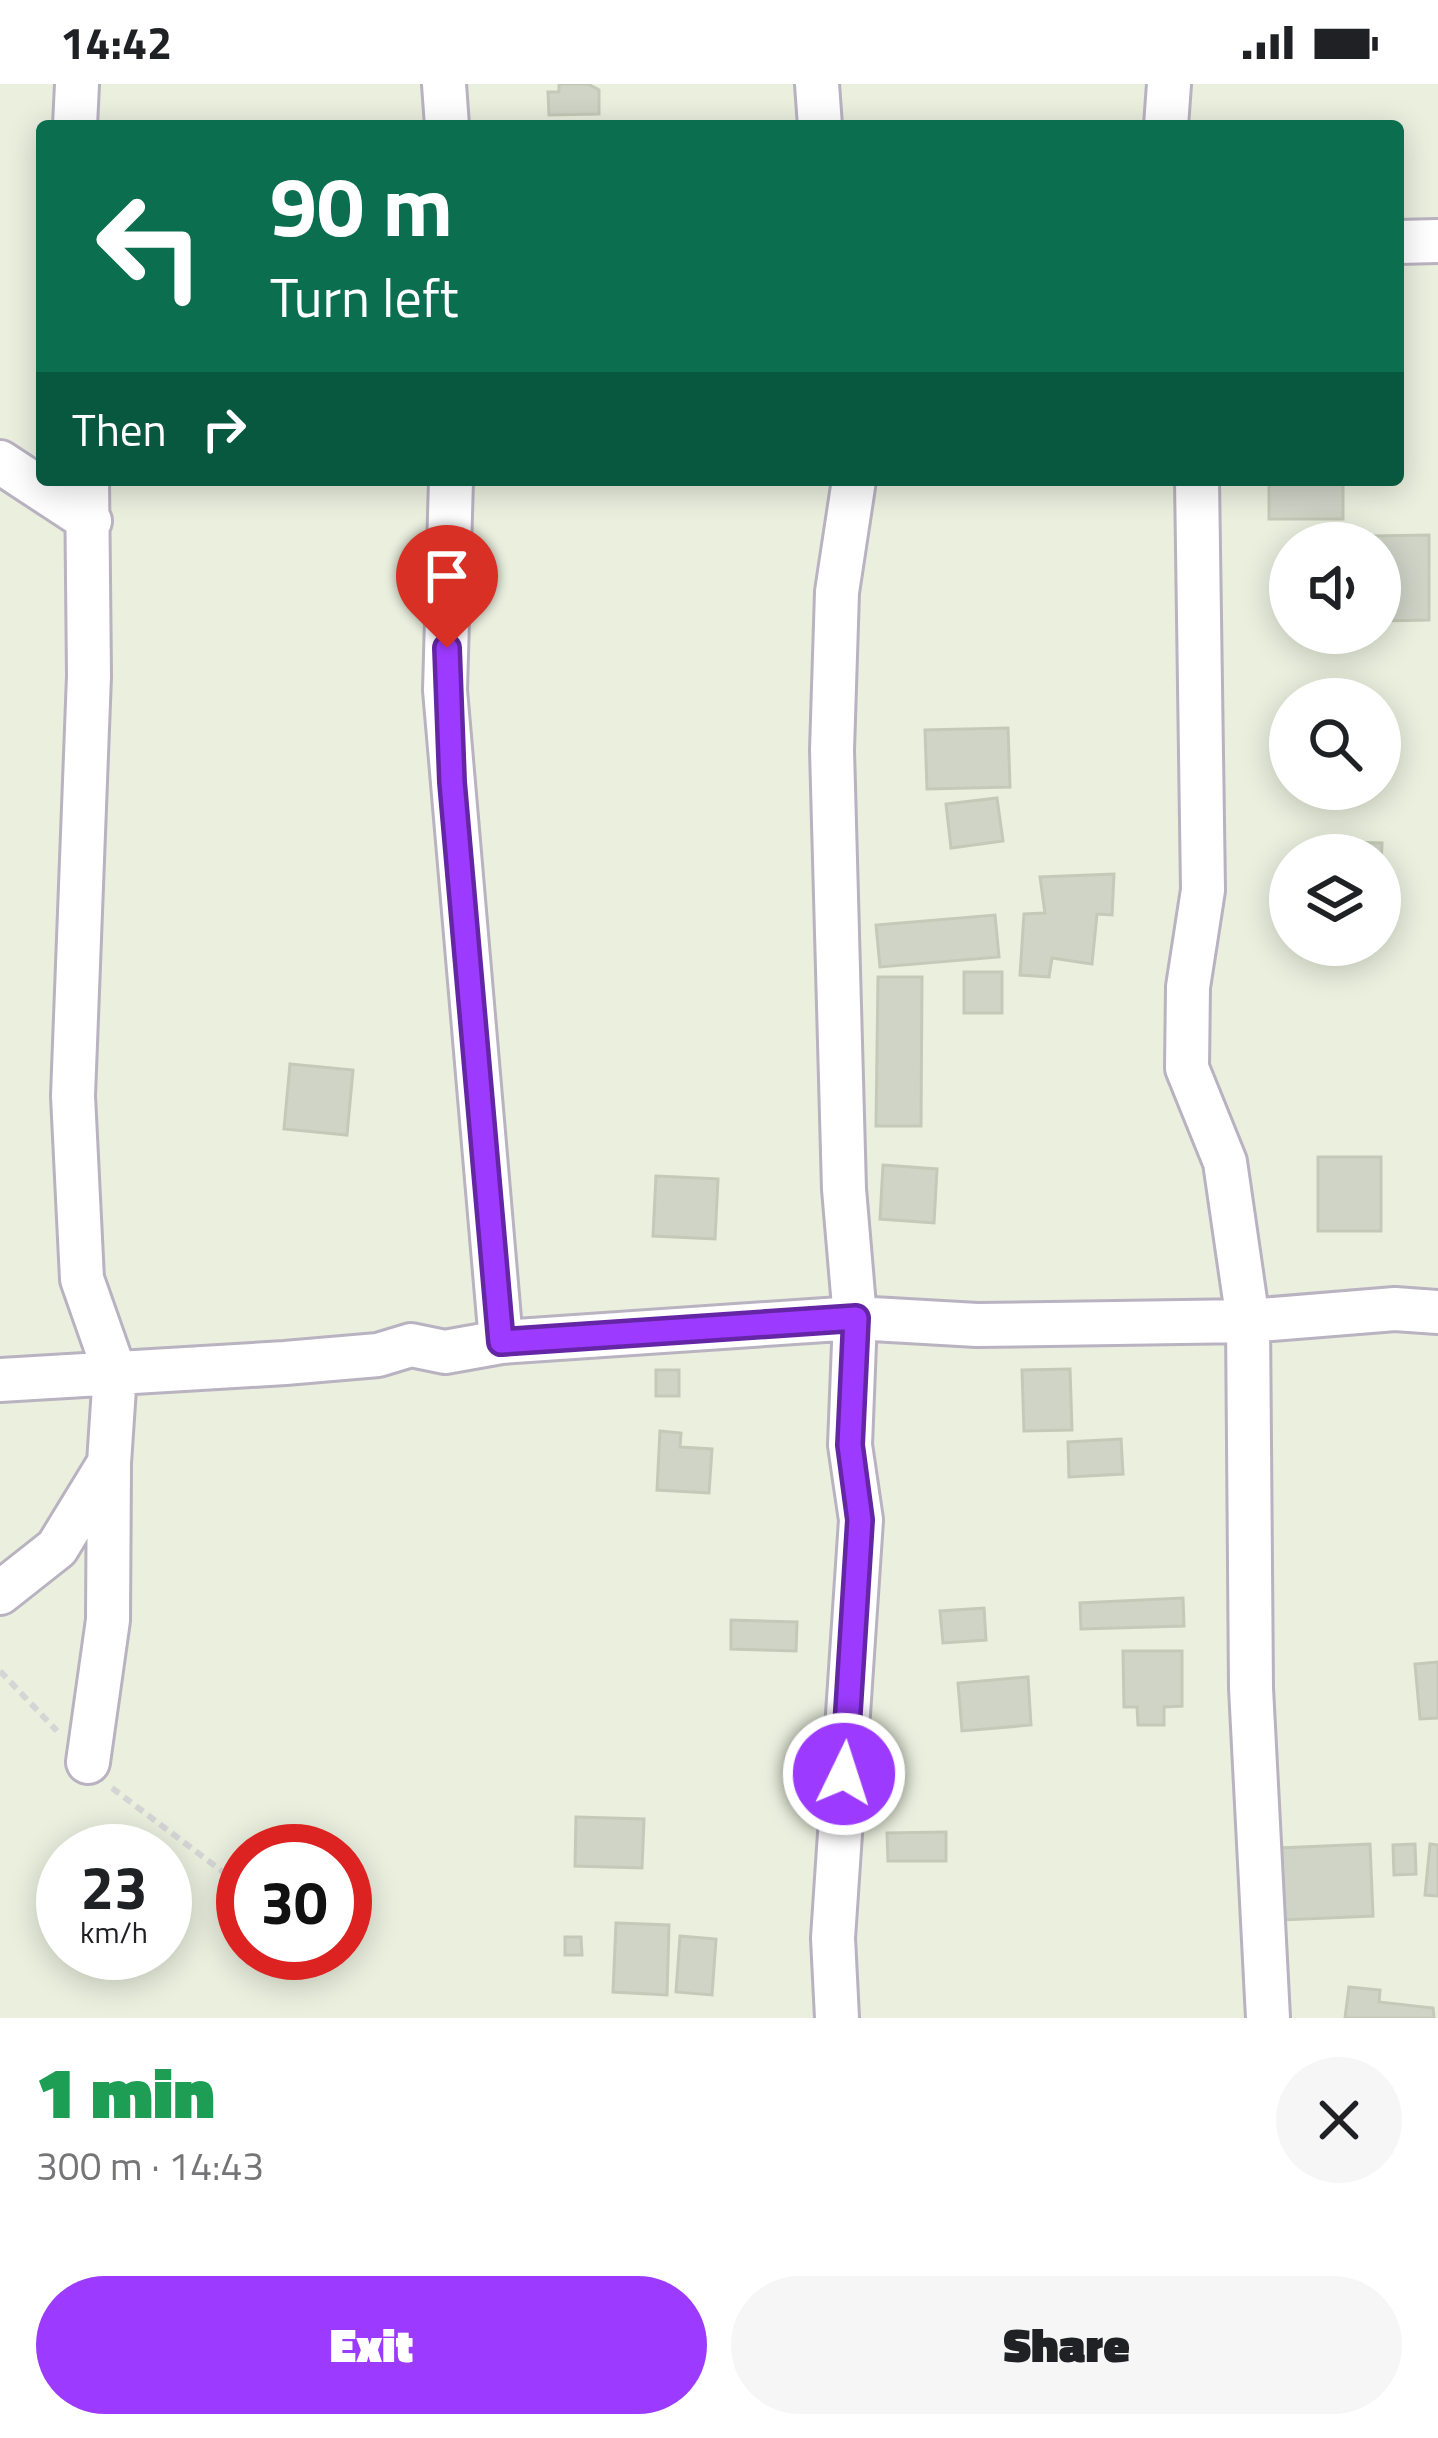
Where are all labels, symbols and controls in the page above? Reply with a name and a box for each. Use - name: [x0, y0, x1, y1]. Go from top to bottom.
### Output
- text: 14:42: [60, 8, 172, 76]
- text: 90 m: [270, 141, 453, 269]
- icon: left: [72, 168, 228, 324]
- text: Turn left: [270, 256, 459, 338]
- text: Then: [72, 395, 167, 463]
- icon: right: [191, 396, 257, 462]
- map controls: [1269, 522, 1401, 966]
- button: sound: [1269, 522, 1401, 654]
- pin: [396, 525, 498, 648]
- icon: arrive: [414, 543, 480, 609]
- button: search: [1269, 678, 1401, 810]
- button: layers: [1269, 834, 1401, 966]
- position arrow: [781, 1711, 907, 1837]
- speed limit sign: 30: [216, 1824, 372, 1980]
- text: 23: [80, 1841, 148, 1932]
- text: km/h: [80, 1909, 148, 1955]
- text: 1 min: [36, 2036, 215, 2146]
- button: close: [1276, 2057, 1402, 2183]
- text: 300 m · 14:43: [36, 2136, 264, 2195]
- button: Exit: [36, 2276, 707, 2414]
- button: Share: [731, 2276, 1402, 2414]

